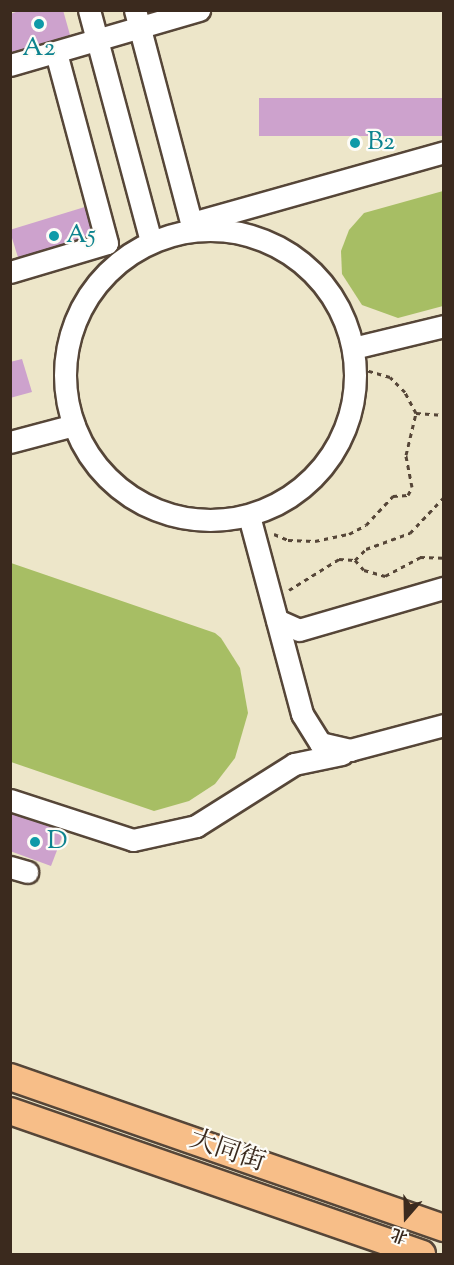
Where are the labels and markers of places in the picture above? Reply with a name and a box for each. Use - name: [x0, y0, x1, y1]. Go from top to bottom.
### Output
- marker: A2: [32, 17, 46, 31]
- place label: A2: [22, 33, 56, 65]
- place label: B2: [367, 127, 395, 159]
- marker: B2: [348, 136, 362, 150]
- place label: A5: [66, 220, 96, 252]
- marker: A5: [47, 229, 61, 243]
- place label: D: [47, 826, 68, 858]
- marker: D: [28, 835, 42, 849]

